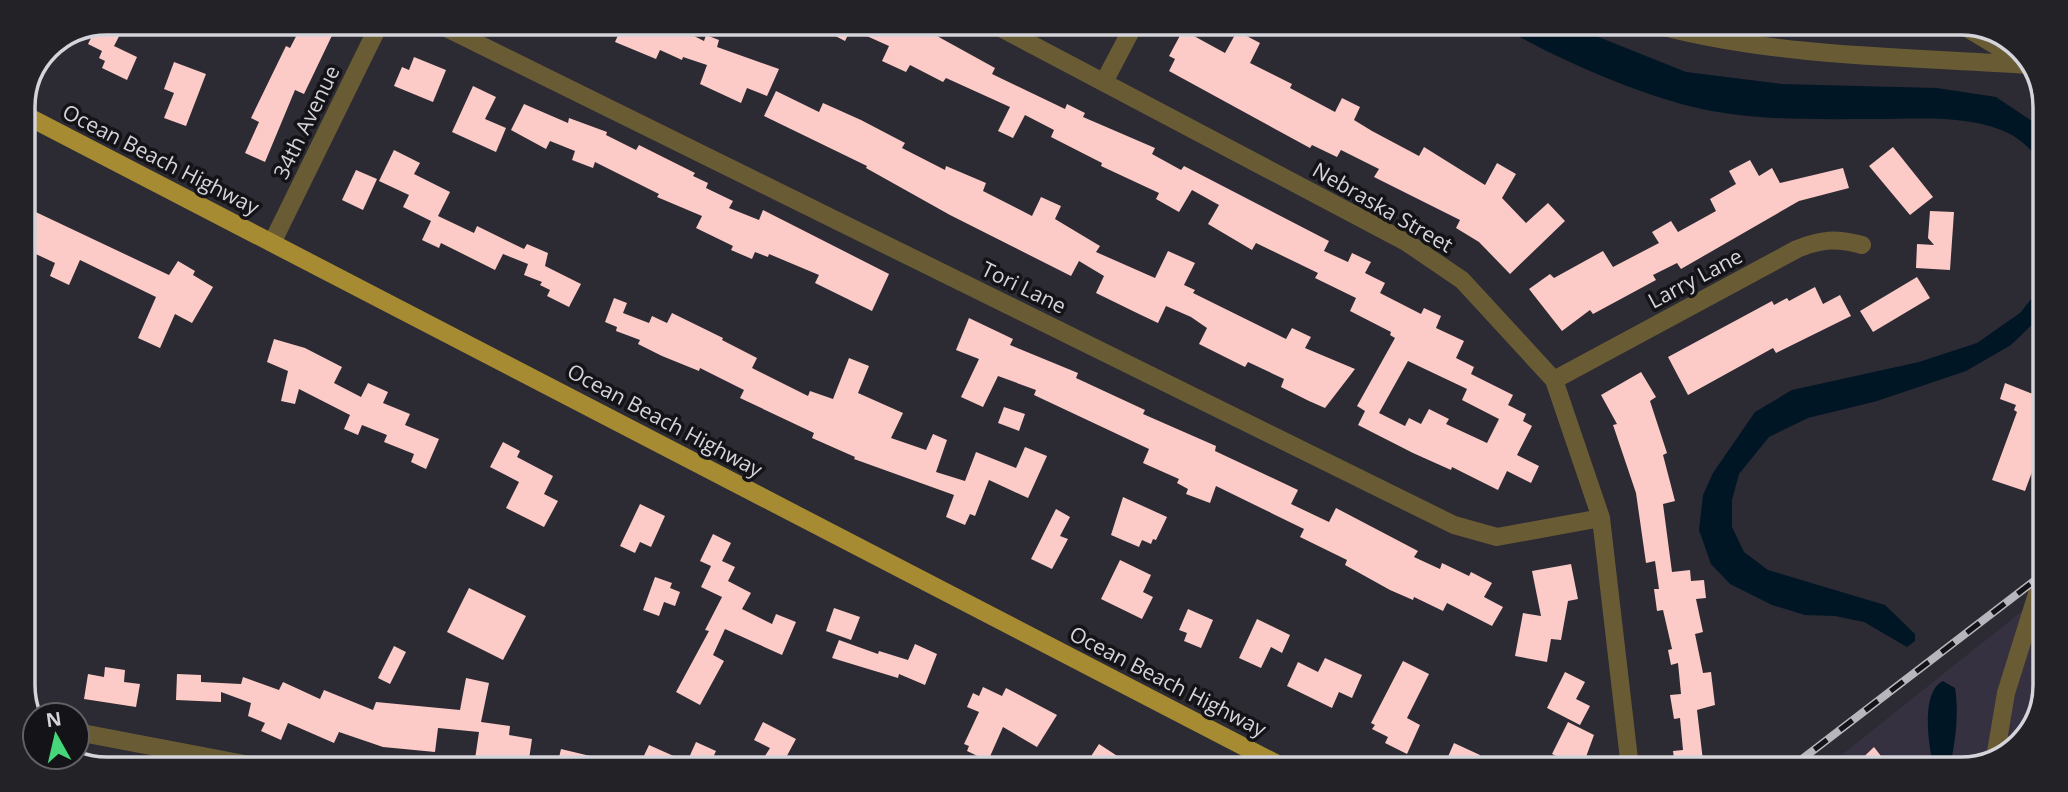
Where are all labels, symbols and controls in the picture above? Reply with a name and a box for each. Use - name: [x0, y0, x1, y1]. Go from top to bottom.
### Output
- street label: 34th Avenue: [266, 61, 346, 183]
- street label: Ocean Beach Highway: [58, 97, 265, 221]
- street label: Nebraska Street: [1308, 155, 1458, 259]
- street label: Larry Lane: [1643, 241, 1747, 315]
- street label: Tori Lane: [977, 255, 1071, 319]
- street label: Ocean Beach Highway: [563, 357, 768, 484]
- street label: Ocean Beach Highway: [1065, 619, 1272, 743]
- north arrow: [21, 701, 91, 771]
- text: N: [44, 705, 63, 733]

